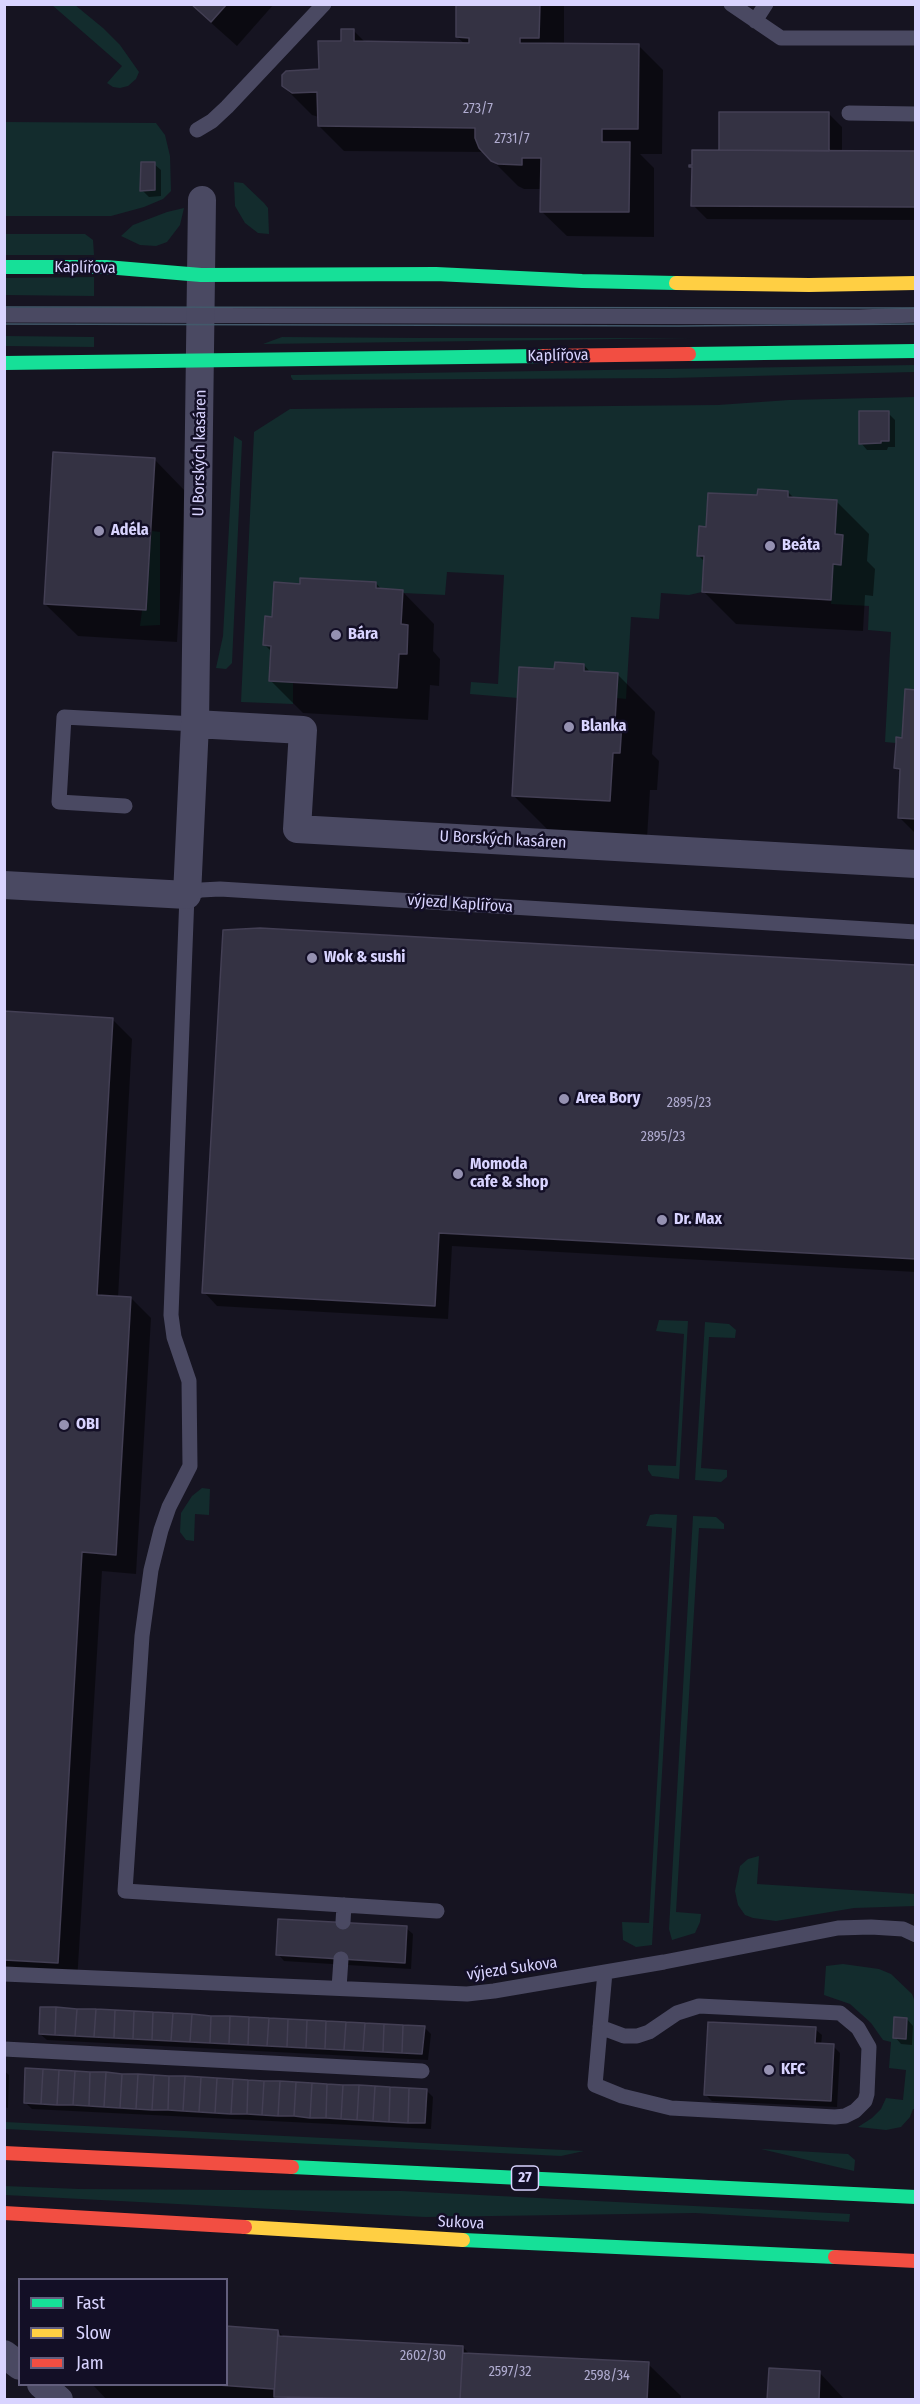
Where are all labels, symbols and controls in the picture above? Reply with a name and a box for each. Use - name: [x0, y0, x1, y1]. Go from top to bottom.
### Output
- house number: 273/7: [463, 101, 493, 117]
- house number: 2731/7: [494, 131, 530, 147]
- street label: Kaplířova: [54, 258, 116, 278]
- street label: Kaplířova: [527, 346, 589, 366]
- street label: U Borských kasáren: [189, 389, 211, 517]
- place label: Adéla: [111, 521, 149, 541]
- marker: Adéla: [92, 524, 106, 538]
- place label: Beáta: [782, 536, 820, 556]
- marker: Beáta: [763, 539, 777, 553]
- place label: Bára: [348, 625, 378, 645]
- marker: Bára: [329, 628, 343, 642]
- place label: Blanka: [581, 717, 626, 737]
- marker: Blanka: [562, 720, 576, 734]
- street label: U Borských kasáren: [439, 827, 567, 853]
- street label: výjezd Kaplířova: [407, 891, 513, 917]
- place label: Wok & sushi: [324, 948, 405, 968]
- marker: Wok & sushi: [305, 951, 319, 965]
- place label: Area Bory: [576, 1089, 640, 1109]
- marker: Area Bory: [557, 1092, 571, 1106]
- house number: 2895/23: [667, 1095, 711, 1111]
- house number: 2895/23: [641, 1129, 685, 1145]
- place label: Momoda cafe & shop: [470, 1155, 548, 1193]
- marker: Momoda cafe & shop: [451, 1167, 465, 1181]
- place label: Dr. Max: [674, 1210, 722, 1230]
- marker: Dr. Max: [655, 1213, 669, 1227]
- place label: OBI: [76, 1415, 99, 1435]
- marker: OBI: [57, 1418, 71, 1432]
- street label: výjezd Sukova: [465, 1953, 559, 1985]
- place label: KFC: [781, 2060, 805, 2080]
- marker: KFC: [762, 2063, 776, 2077]
- road number: 27: [512, 2166, 538, 2190]
- street label: Sukova: [437, 2212, 485, 2234]
- legend: [18, 2278, 228, 2386]
- text: Fast: [76, 2292, 105, 2314]
- text: Slow: [76, 2322, 111, 2344]
- house number: 2602/30: [400, 2348, 446, 2364]
- text: Jam: [76, 2352, 104, 2374]
- house number: 2597/32: [489, 2364, 531, 2380]
- house number: 2598/34: [584, 2368, 630, 2384]

